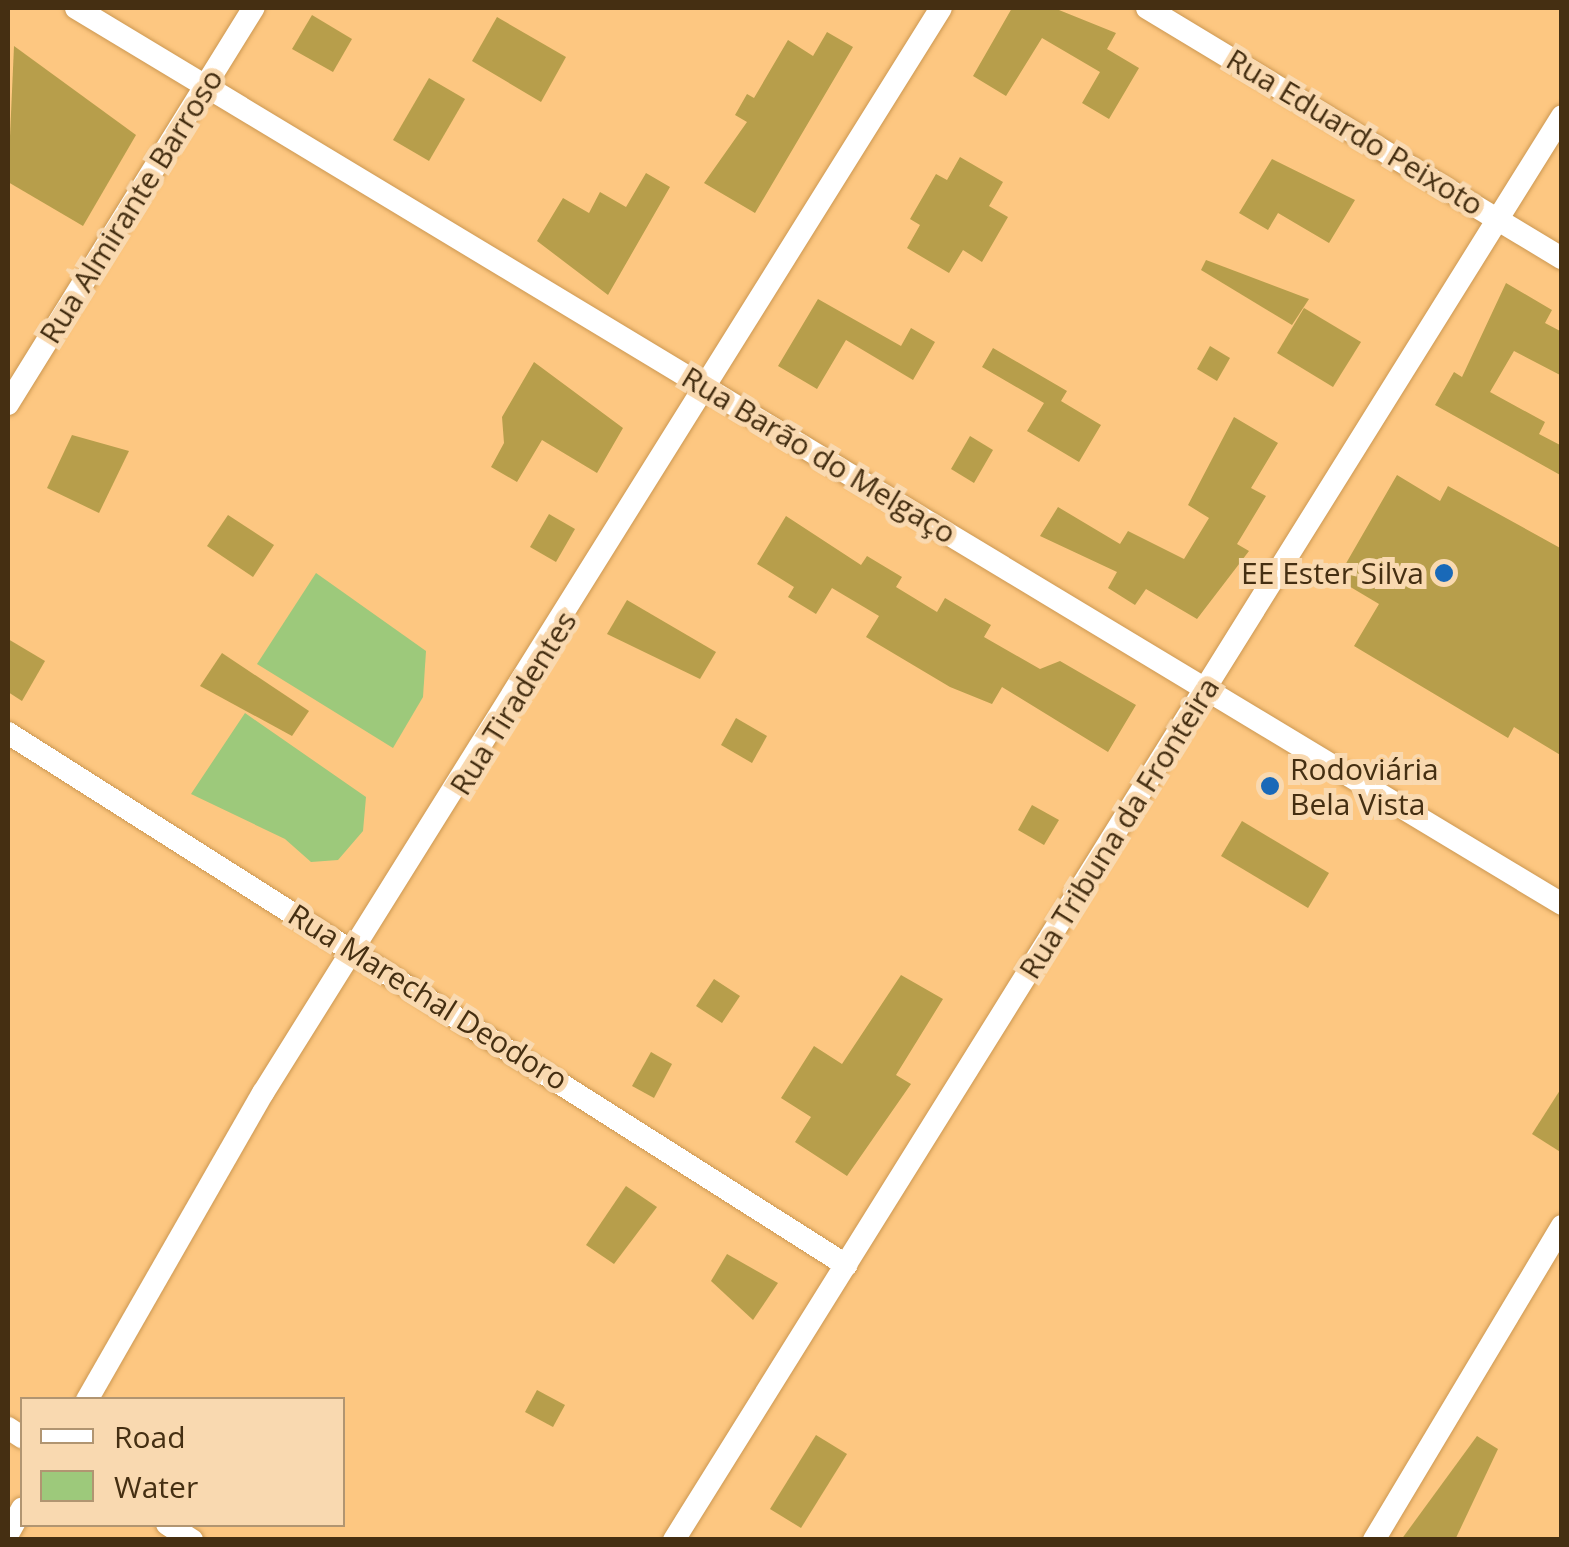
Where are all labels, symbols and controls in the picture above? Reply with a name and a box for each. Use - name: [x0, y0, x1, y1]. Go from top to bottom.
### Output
- street label: Rua Eduardo Peixoto: [1220, 41, 1490, 223]
- street label: Rua Almirante Barroso: [32, 62, 230, 350]
- street label: Rua Barão do Melgaço: [676, 359, 962, 551]
- place label: EE Ester Silva: [1241, 555, 1424, 591]
- marker: EE Ester Silva: [1433, 562, 1455, 584]
- street label: Rua Tiradentes: [442, 604, 584, 802]
- street label: Rua Tribuna da Fronteira: [1011, 671, 1227, 985]
- place label: Rodoviária Bela Vista: [1290, 751, 1439, 822]
- marker: Rodoviária Bela Vista: [1259, 775, 1281, 797]
- street label: Rua Marechal Deodoro: [282, 896, 574, 1098]
- legend: [20, 1397, 345, 1527]
- text: Road: [114, 1416, 186, 1457]
- text: Water: [114, 1466, 198, 1507]

